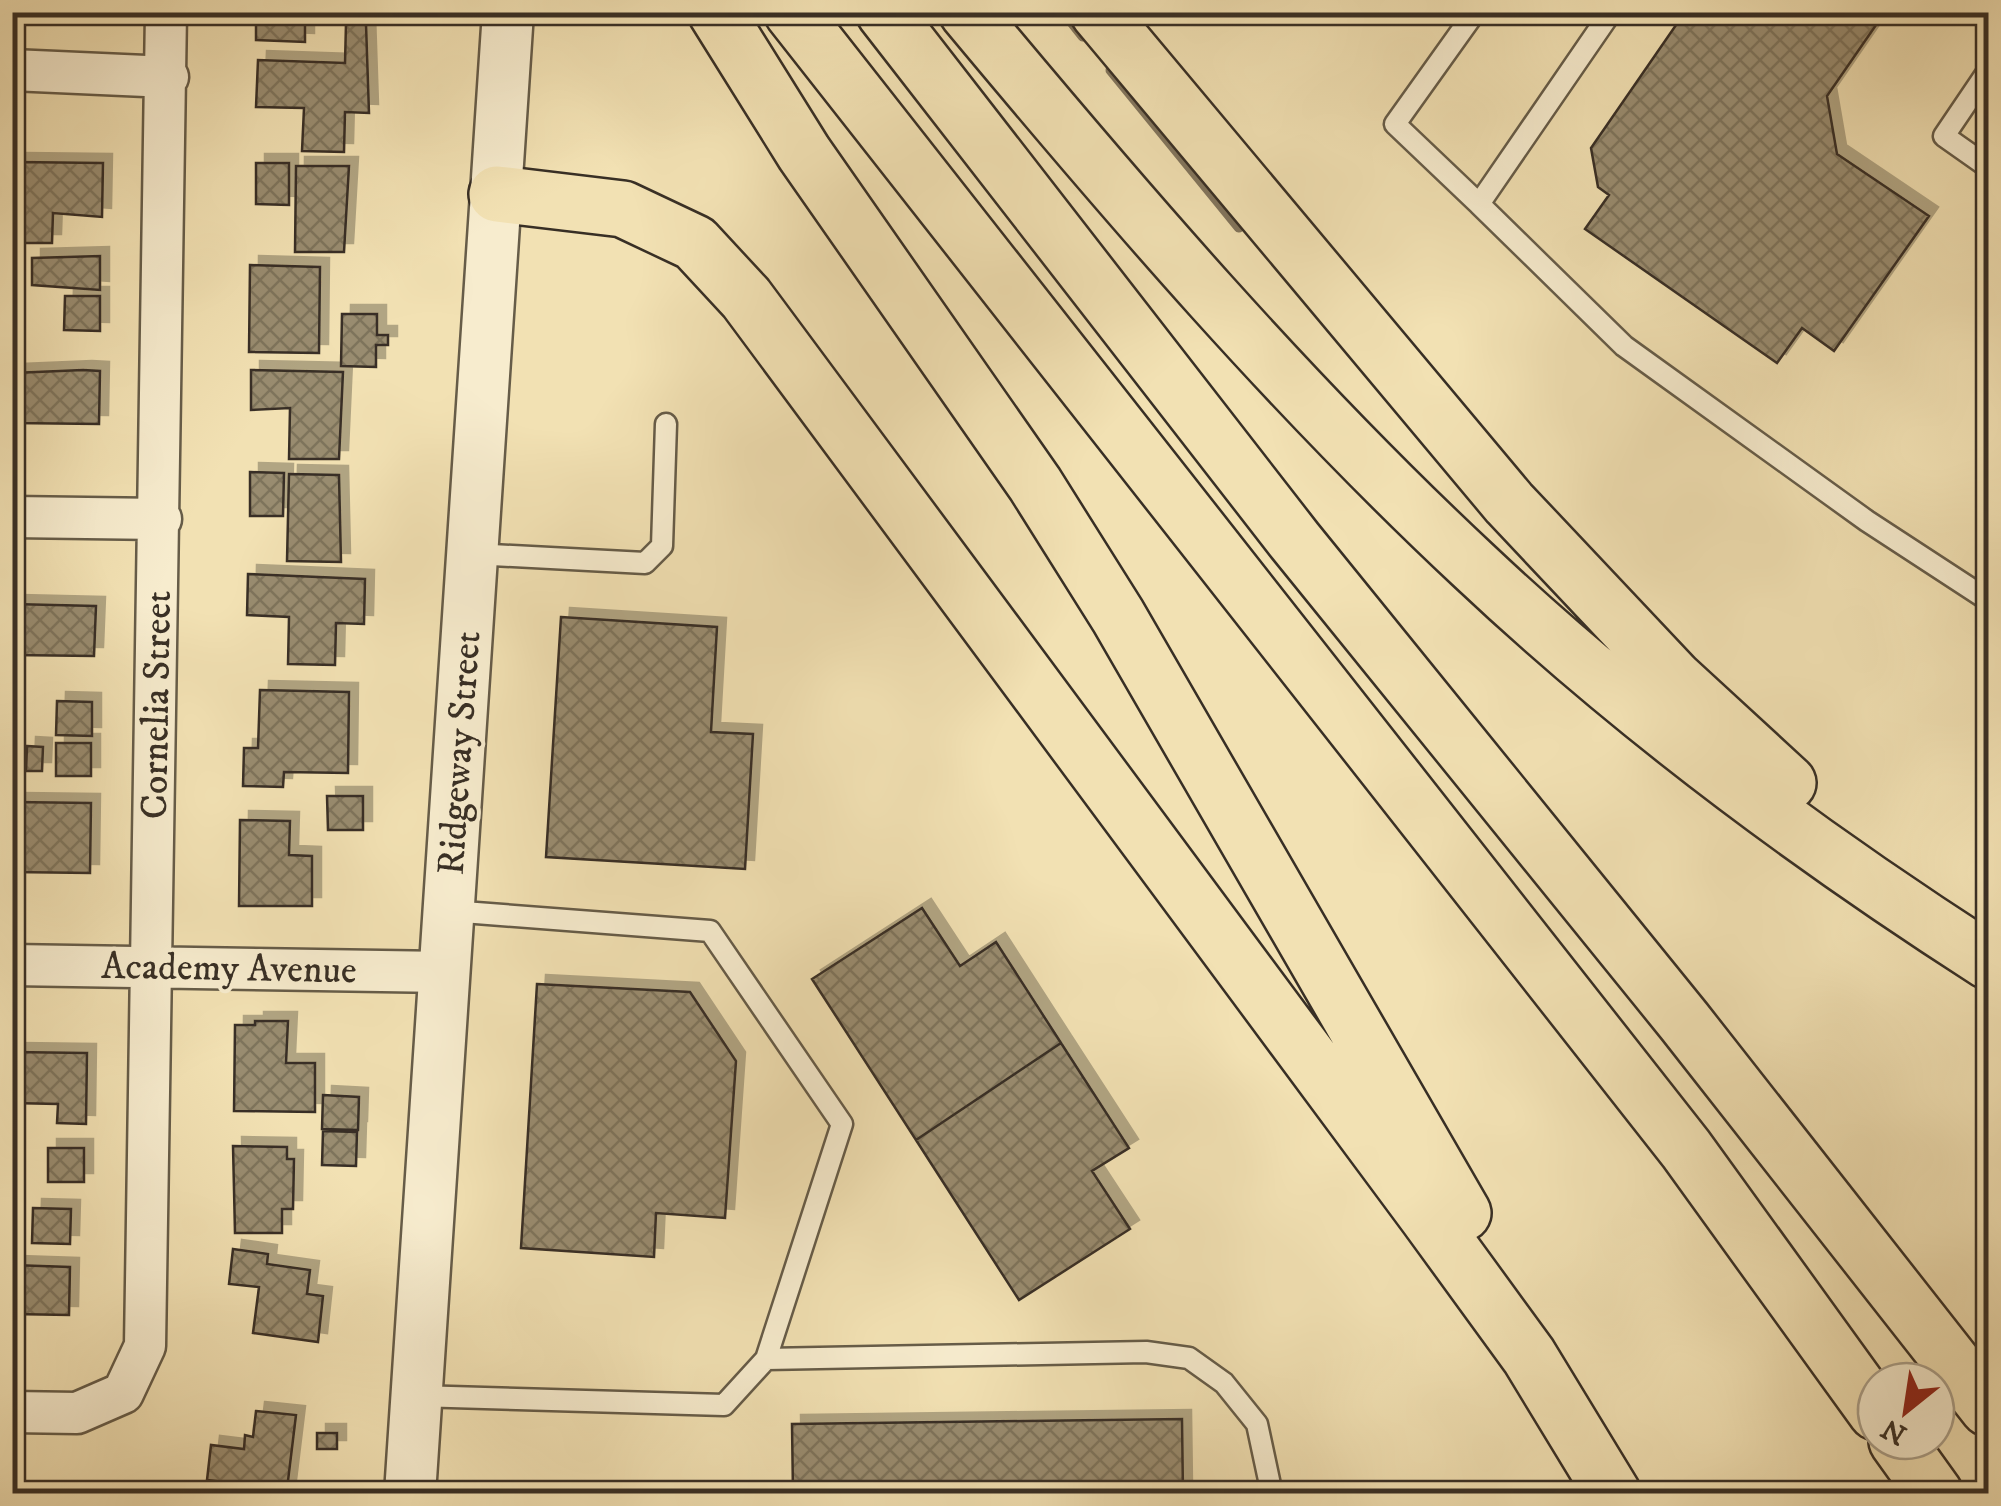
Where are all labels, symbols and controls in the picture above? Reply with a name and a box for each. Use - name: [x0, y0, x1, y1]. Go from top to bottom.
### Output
- street label: Cornelia Street: [131, 590, 183, 820]
- street label: Ridgeway Street: [428, 629, 492, 877]
- street label: Academy Avenue: [101, 943, 357, 995]
- north arrow: [1856, 1361, 1956, 1461]
- text: N: [1876, 1410, 1913, 1452]

